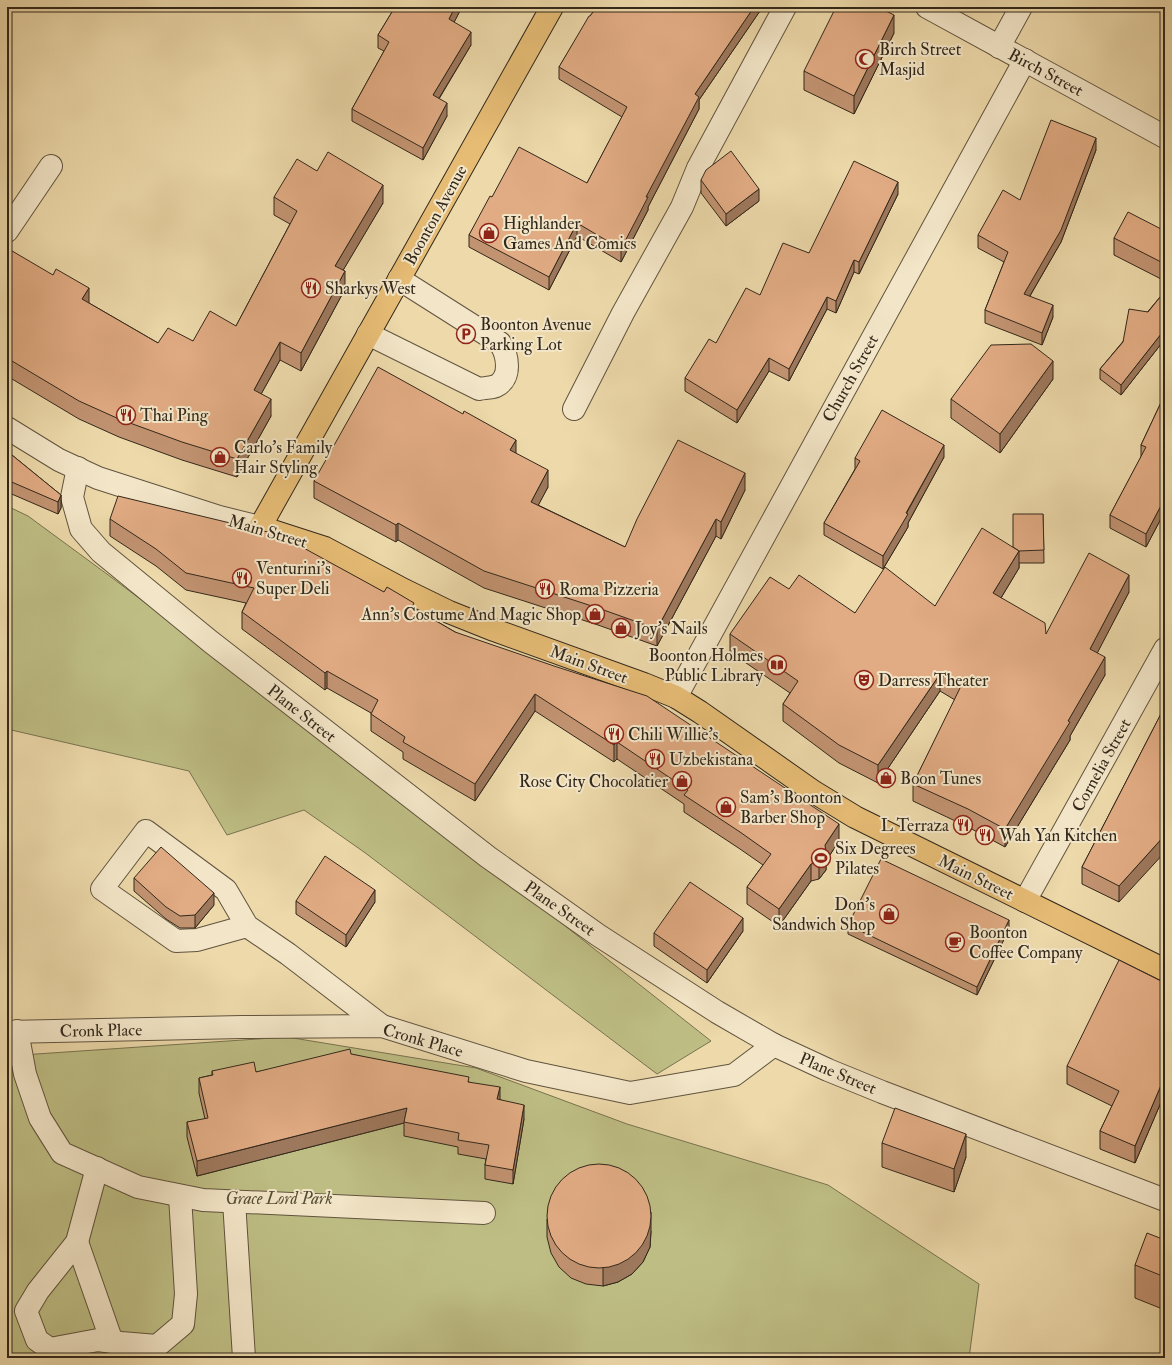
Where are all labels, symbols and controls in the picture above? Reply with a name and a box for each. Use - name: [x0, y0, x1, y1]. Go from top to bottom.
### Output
- place label: Birch Street Masjid: [879, 39, 962, 80]
- street label: Birch Street: [1005, 44, 1087, 101]
- mosque icon: Birch Street Masjid: [854, 48, 876, 70]
- street label: Boonton Avenue: [399, 161, 472, 269]
- place label: Highlander Games And Comics: [503, 213, 637, 254]
- shop icon: Highlander Games And Comics: [478, 222, 500, 244]
- restaurant icon: Sharkys West: [300, 277, 322, 299]
- place label: Sharkys West: [325, 278, 416, 300]
- place label: Boonton Avenue Parking Lot: [480, 314, 591, 355]
- parking icon: Boonton Avenue Parking Lot: [455, 323, 477, 345]
- street label: Church Street: [818, 330, 883, 426]
- restaurant icon: Thai Ping: [115, 404, 137, 426]
- place label: Thai Ping: [140, 405, 209, 426]
- place label: Carlo's Family Hair Styling: [234, 437, 333, 479]
- shop icon: Carlo's Family Hair Styling: [209, 446, 231, 468]
- street label: Main Street: [226, 510, 310, 553]
- place label: Venturini's Super Deli: [256, 558, 331, 600]
- restaurant icon: Venturini's Super Deli: [231, 567, 253, 589]
- restaurant icon: Roma Pizzeria: [534, 578, 556, 600]
- place label: Roma Pizzeria: [559, 579, 660, 600]
- shop icon: Ann’s Costume And Magic Shop: [584, 603, 606, 625]
- place label: Ann’s Costume And Magic Shop: [360, 604, 581, 626]
- shop icon: Joy’s Nails: [610, 617, 632, 639]
- place label: Joy’s Nails: [634, 618, 708, 640]
- street label: Main Street: [547, 641, 631, 688]
- place label: Boonton Holmes Public Library: [649, 645, 764, 687]
- library icon: Boonton Holmes Public Library: [766, 654, 788, 676]
- theatre icon: Darress Theater: [853, 669, 875, 691]
- place label: Darress Theater: [878, 670, 989, 691]
- street label: Plane Street: [263, 680, 341, 747]
- street label: Cornelia Street: [1067, 715, 1136, 815]
- restaurant icon: Chili Willie's: [603, 723, 625, 745]
- place label: Chili Willie's: [628, 724, 718, 745]
- restaurant icon: Uzbekistana: [644, 748, 666, 770]
- place label: Uzbekistana: [669, 749, 754, 770]
- shop icon: Boon Tunes: [875, 767, 897, 789]
- place label: Boon Tunes: [900, 768, 981, 789]
- shop icon: Rose City Chocolatier: [671, 770, 693, 792]
- place label: Rose City Chocolatier: [519, 771, 669, 793]
- place label: Sam’s Boonton Barber Shop: [740, 787, 842, 829]
- shop icon: Sam’s Boonton Barber Shop: [715, 796, 737, 818]
- restaurant icon: L Terraza: [952, 814, 974, 836]
- place label: L Terraza: [881, 815, 950, 836]
- restaurant icon: Wah Yan Kitchen: [974, 824, 996, 846]
- place label: Wah Yan Kitchen: [998, 825, 1117, 846]
- place label: Six Degrees Pilates: [835, 838, 916, 879]
- sports icon: Six Degrees Pilates: [810, 847, 832, 869]
- street label: Main Street: [935, 850, 1017, 905]
- street label: Plane Street: [520, 876, 600, 941]
- place label: Don’s Sandwich Shop: [772, 894, 875, 936]
- shop icon: Don’s Sandwich Shop: [878, 903, 900, 925]
- place label: Boonton Coffee Company: [969, 922, 1083, 964]
- cafe icon: Boonton Coffee Company: [944, 931, 966, 953]
- street label: Cronk Place: [60, 1019, 142, 1042]
- street label: Cronk Place: [380, 1019, 465, 1062]
- street label: Plane Street: [796, 1048, 880, 1099]
- park label: Grace Lord Park: [226, 1188, 332, 1209]

